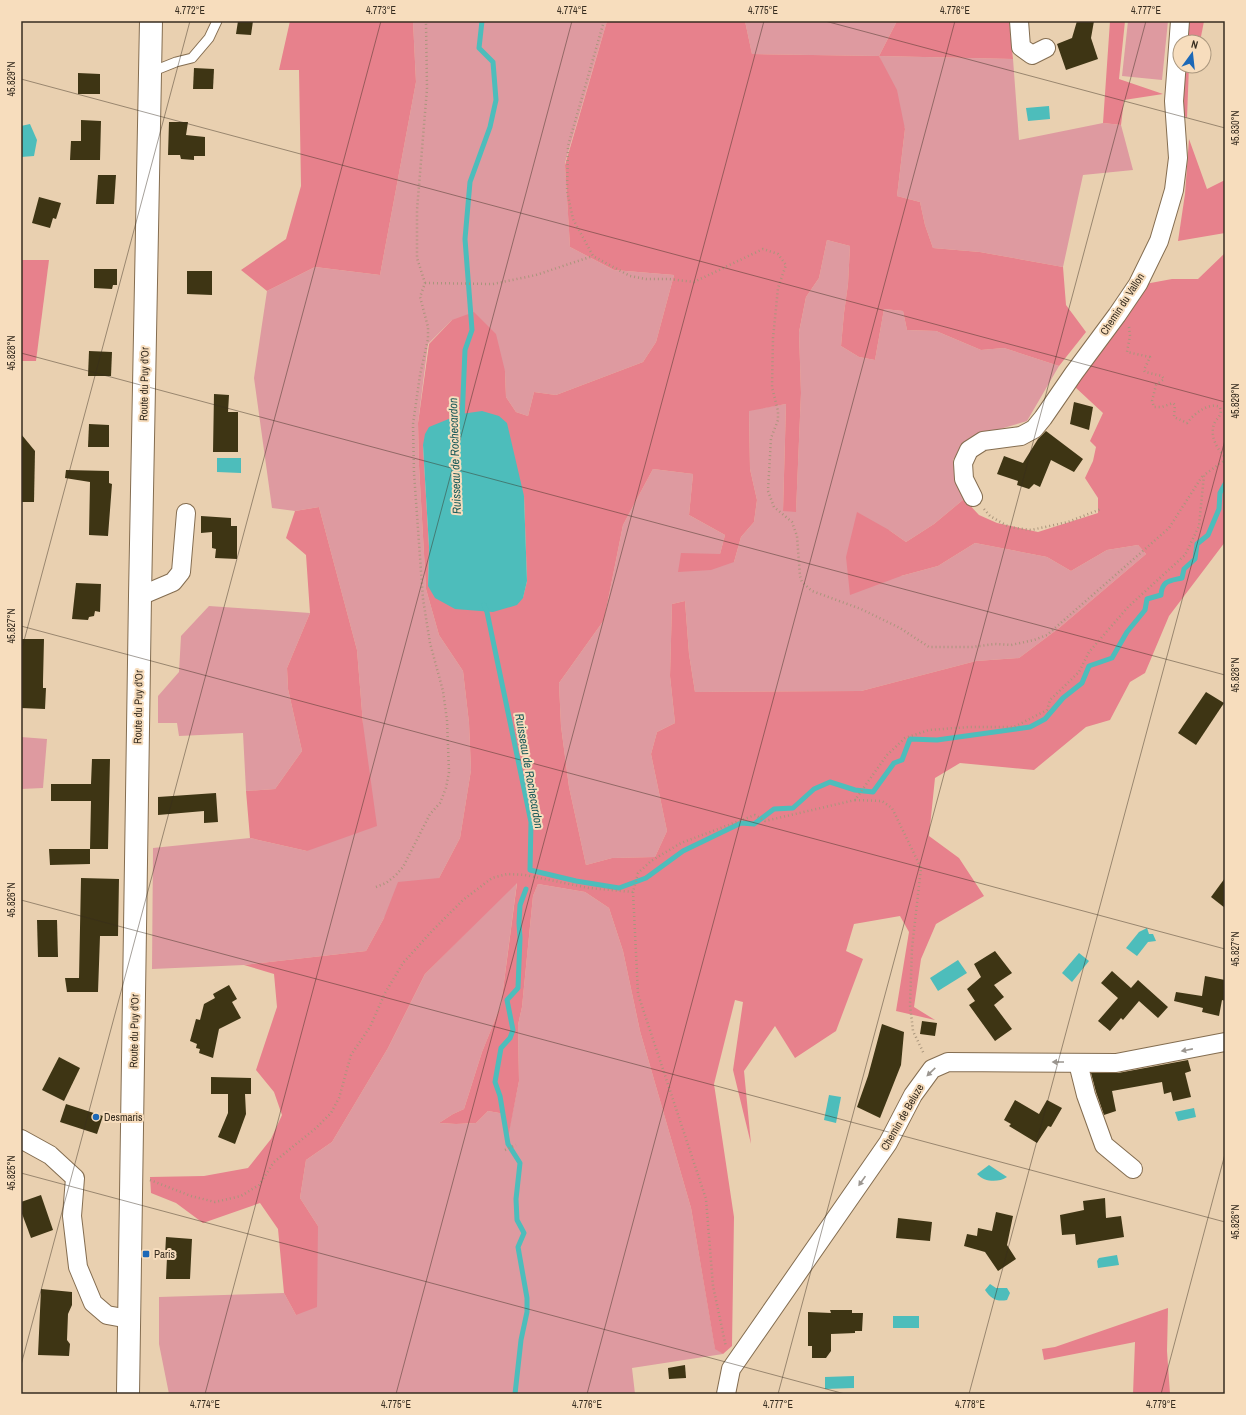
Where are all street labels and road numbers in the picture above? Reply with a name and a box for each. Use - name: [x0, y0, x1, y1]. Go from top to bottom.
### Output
- street label: Chemin du Vallon: [1097, 270, 1147, 338]
- street label: Route du Puy d'Or: [136, 347, 152, 421]
- street label: Route du Puy d'Or: [130, 670, 146, 744]
- street label: Route du Puy d'Or: [126, 994, 142, 1068]
- street label: Chemin de Beluze: [877, 1081, 927, 1153]

